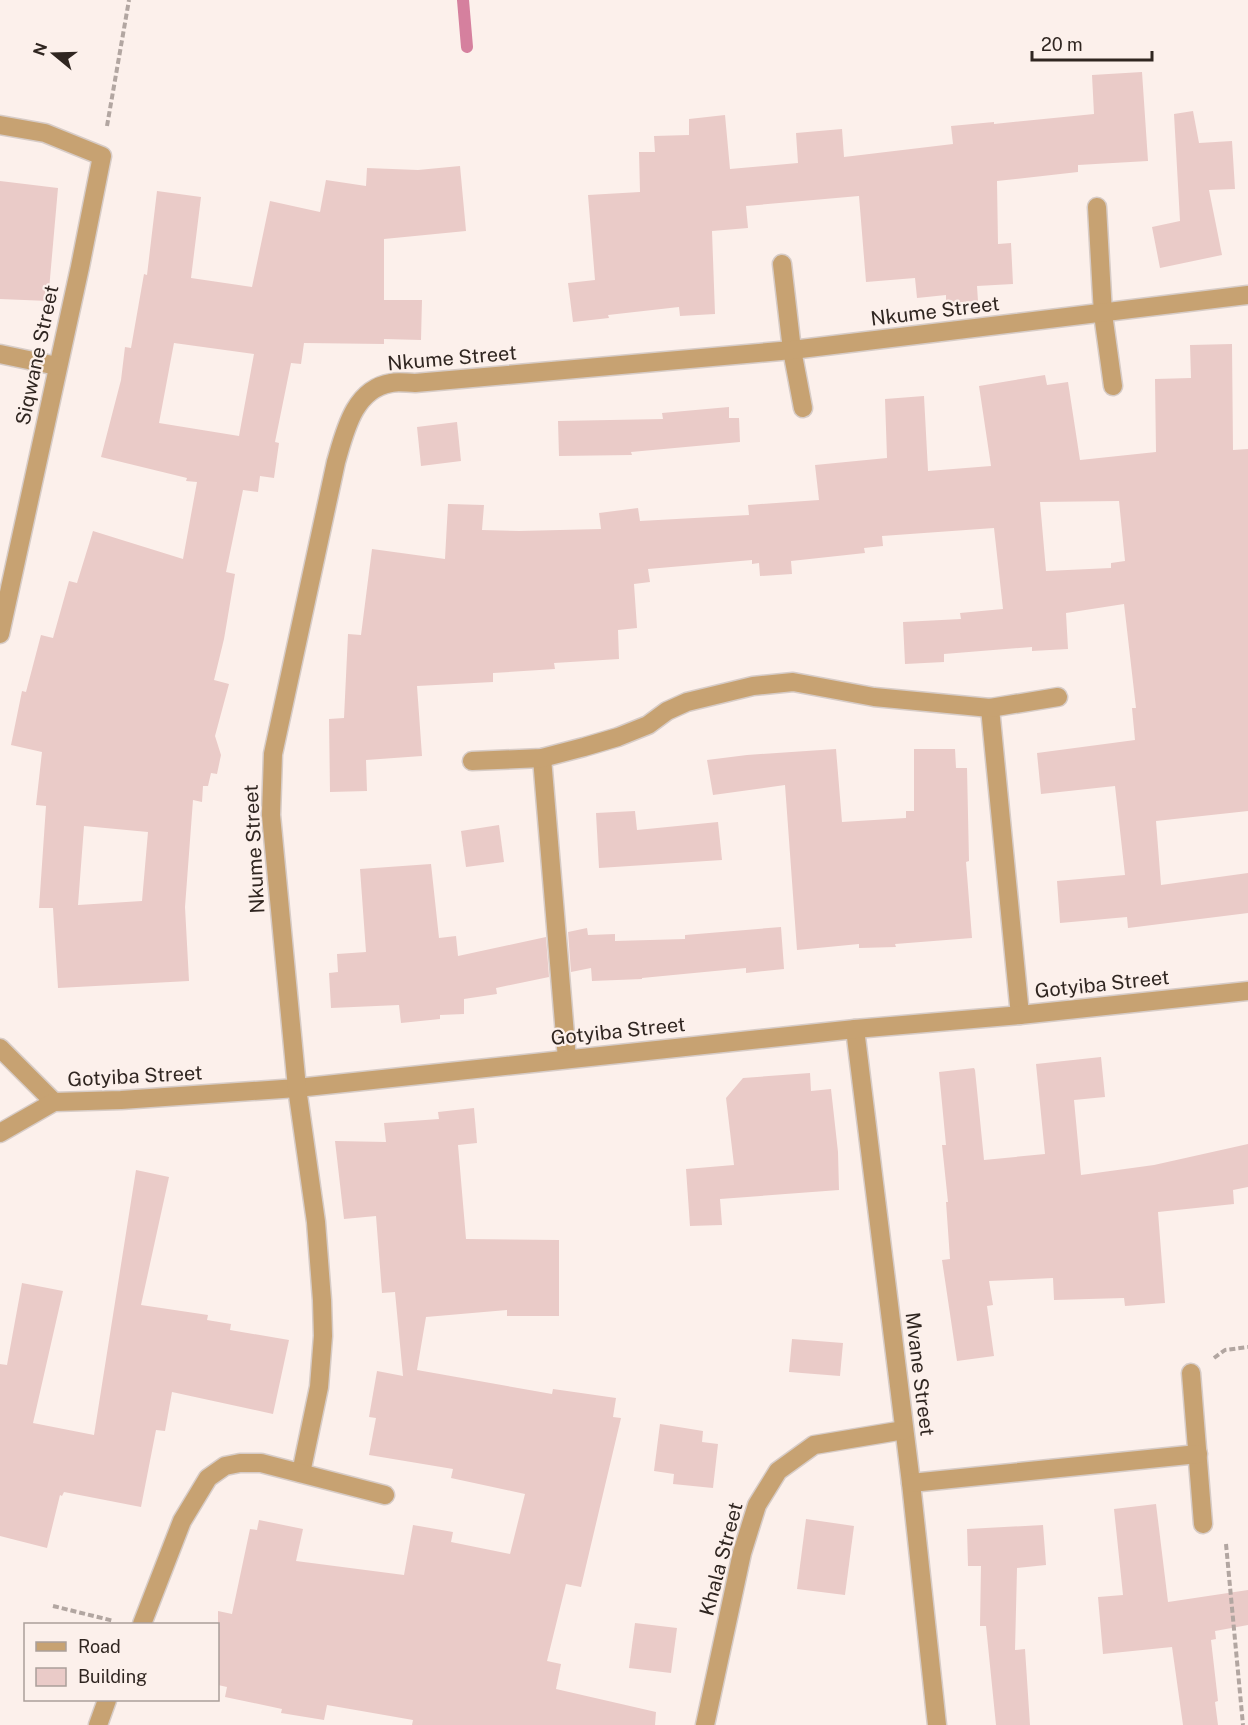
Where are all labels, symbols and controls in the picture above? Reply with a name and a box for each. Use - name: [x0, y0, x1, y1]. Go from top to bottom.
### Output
- north arrow: [24, 24, 84, 84]
- scale bar: [1032, 24, 1152, 62]
- text: 20 m: [1041, 34, 1083, 55]
- text: N: [29, 40, 51, 58]
- street label: Siqwane Street: [10, 283, 64, 427]
- street label: Nkume Street: [869, 291, 1001, 331]
- street label: Nkume Street: [386, 340, 518, 376]
- street label: Nkume Street: [239, 784, 269, 914]
- street label: Gotyiba Street: [1034, 965, 1170, 1003]
- street label: Gotyiba Street: [550, 1012, 686, 1050]
- street label: Gotyiba Street: [67, 1060, 203, 1092]
- street label: Mvane Street: [900, 1311, 940, 1437]
- street label: Khala Street: [694, 1500, 748, 1618]
- legend: [24, 1623, 219, 1701]
- text: Road: [78, 1636, 121, 1657]
- text: Building: [78, 1666, 147, 1687]

